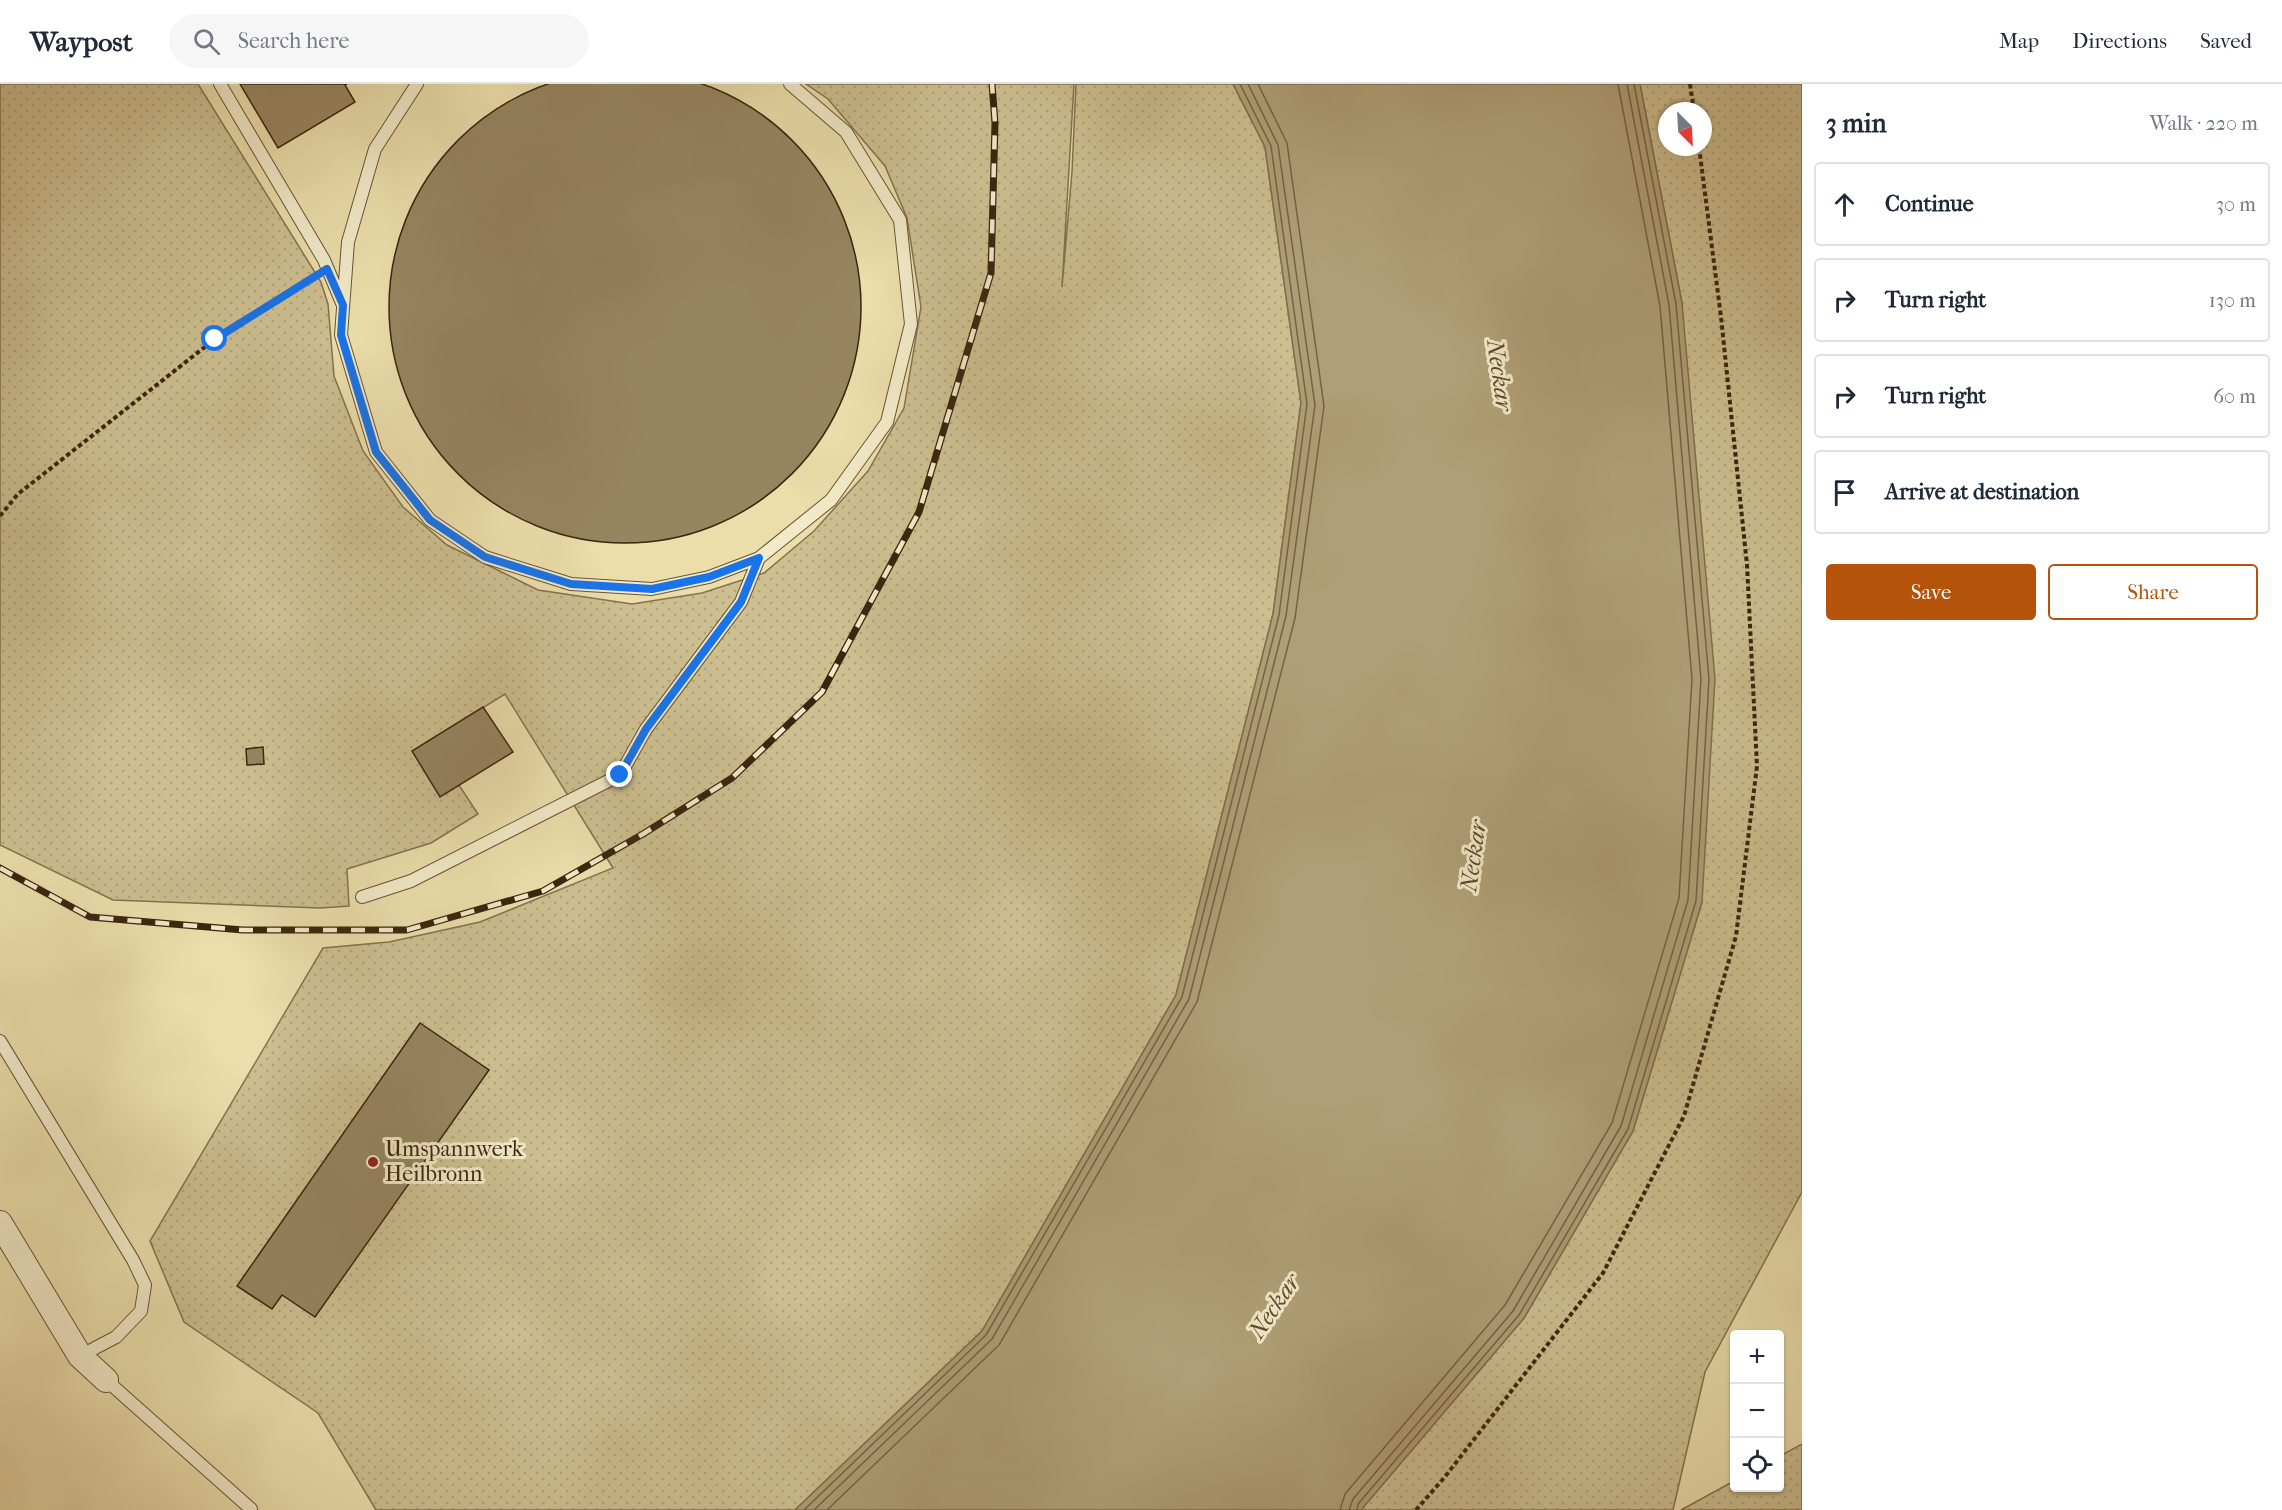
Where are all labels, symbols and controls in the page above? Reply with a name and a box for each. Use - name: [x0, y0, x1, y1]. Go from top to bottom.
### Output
- search box: [169, 14, 589, 68]
- text: Waypost: [30, 25, 133, 58]
- icon: search: [190, 25, 223, 58]
- text: Search here: [238, 28, 349, 54]
- text: Map: [1999, 29, 2039, 53]
- text: Directions: [2072, 29, 2167, 53]
- text: Saved: [2200, 29, 2252, 53]
- north arrow: [1658, 102, 1712, 156]
- text: 3 min: [1826, 108, 1887, 139]
- text: Walk · 220 m: [2150, 112, 2258, 135]
- icon: ahead: [1828, 188, 1861, 221]
- text: Continue: [1885, 191, 1974, 217]
- text: 30 m: [2216, 193, 2256, 216]
- icon: right: [1828, 284, 1861, 317]
- text: Turn right: [1885, 287, 1986, 313]
- text: 130 m: [2209, 289, 2256, 312]
- route start: [201, 325, 227, 351]
- water label: Neckar: [1481, 337, 1519, 415]
- icon: right: [1828, 380, 1861, 413]
- text: Turn right: [1885, 383, 1986, 409]
- text: 60 m: [2213, 385, 2256, 408]
- icon: arrive: [1828, 476, 1861, 509]
- text: Arrive at destination: [1885, 479, 2079, 505]
- button: Save: [1826, 564, 2036, 620]
- button: Share: [2048, 564, 2258, 620]
- route end: [606, 761, 632, 787]
- water label: Neckar: [1454, 816, 1492, 894]
- place label: Umspannwerk Heilbronn: [385, 1136, 524, 1187]
- marker: Umspannwerk Heilbronn: [366, 1155, 380, 1169]
- water label: Neckar: [1242, 1267, 1307, 1344]
- map controls: [1730, 1330, 1784, 1492]
- button: +: [1730, 1330, 1784, 1384]
- button: −: [1730, 1384, 1784, 1438]
- button: locate: [1730, 1438, 1784, 1492]

